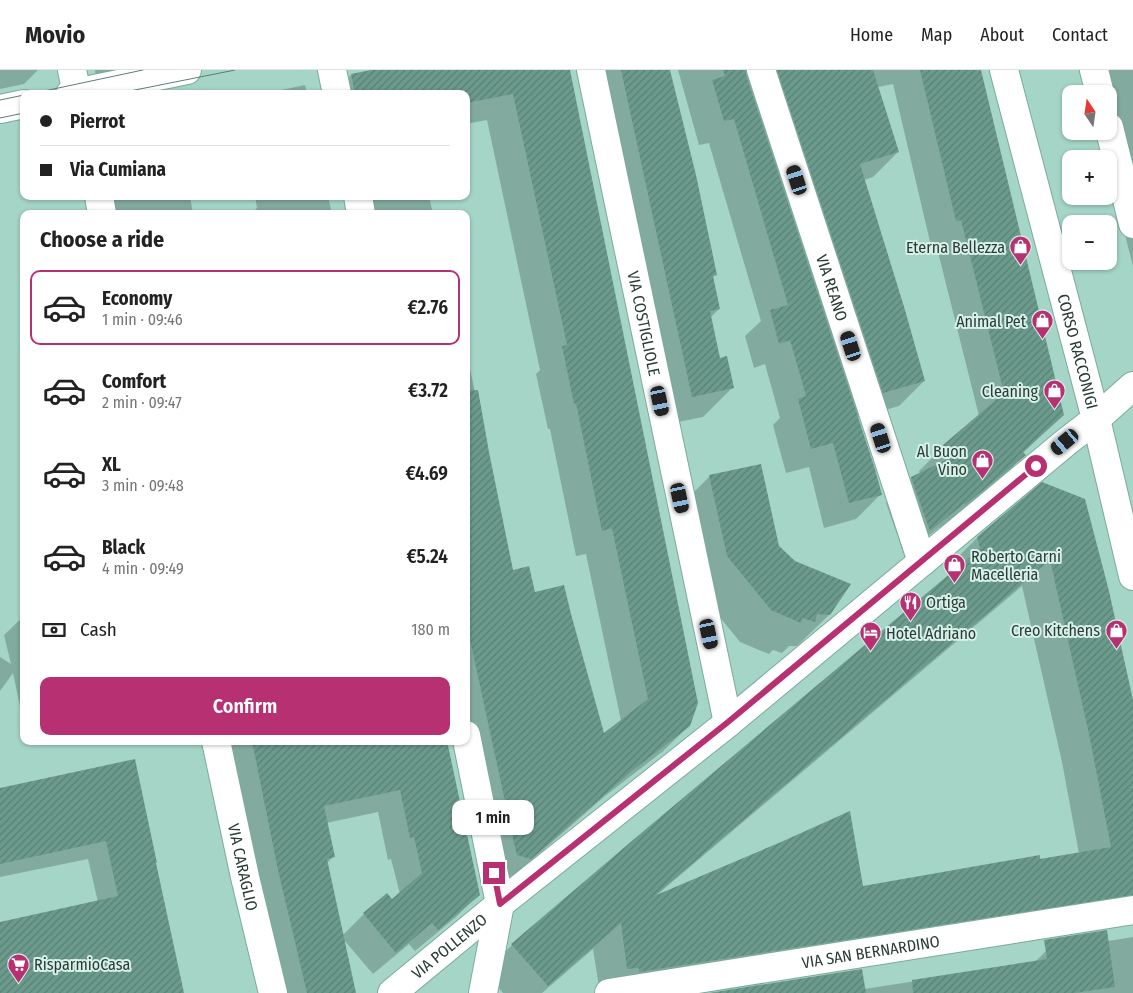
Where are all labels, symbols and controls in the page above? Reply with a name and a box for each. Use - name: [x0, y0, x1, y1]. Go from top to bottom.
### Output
- text: Movio: [25, 21, 85, 49]
- text: Home: [850, 24, 893, 46]
- text: Map: [921, 24, 952, 46]
- text: About: [980, 24, 1024, 46]
- text: Contact: [1052, 24, 1108, 46]
- north arrow: [1062, 85, 1118, 140]
- map controls: [1062, 85, 1117, 270]
- text: Pierrot: [70, 110, 125, 133]
- button: +: [1062, 150, 1117, 205]
- text: Via Cumiana: [70, 158, 166, 181]
- car: [785, 163, 808, 197]
- button: −: [1062, 215, 1117, 270]
- text: Choose a ride: [40, 226, 164, 253]
- shop icon: Eterna Bellezza: [1009, 235, 1033, 266]
- place label: Eterna Bellezza: [906, 238, 1005, 257]
- street label: VIA REANO: [812, 252, 852, 323]
- street label: VIA COSTIGLIOLE: [624, 269, 664, 378]
- icon: car: [42, 285, 87, 330]
- text: Economy: [102, 287, 172, 310]
- street label: CORSO RACCONIGI: [1054, 292, 1102, 411]
- text: €2.76: [408, 296, 448, 319]
- shop icon: Animal Pet: [1030, 309, 1054, 340]
- text: 1 min · 09:46: [102, 310, 183, 329]
- place label: Animal Pet: [956, 312, 1027, 331]
- car: [839, 329, 862, 363]
- icon: car: [42, 368, 87, 413]
- text: Comfort: [102, 370, 166, 393]
- text: €3.72: [408, 379, 448, 402]
- shop icon: Cleaning: [1042, 379, 1066, 410]
- place label: Cleaning: [982, 382, 1038, 401]
- car: [649, 385, 670, 417]
- text: 2 min · 09:47: [102, 393, 182, 412]
- car: [869, 421, 892, 455]
- car: [1048, 427, 1081, 457]
- place label: Al Buon Vino: [917, 442, 967, 479]
- shop icon: Al Buon Vino: [971, 448, 995, 479]
- icon: car: [42, 451, 87, 496]
- text: XL: [102, 453, 121, 476]
- route start: [1025, 455, 1047, 477]
- text: €4.69: [406, 462, 448, 485]
- text: 3 min · 09:48: [102, 476, 184, 495]
- car: [669, 482, 690, 514]
- icon: car: [42, 534, 87, 579]
- text: Black: [102, 536, 145, 559]
- text: €5.24: [406, 545, 448, 568]
- place label: Roberto Carni Macelleria: [971, 547, 1061, 584]
- shop icon: Roberto Carni Macelleria: [943, 553, 967, 584]
- text: 4 min · 09:49: [102, 559, 184, 578]
- restaurant icon: Ortiga: [898, 590, 922, 621]
- place label: Ortiga: [926, 593, 966, 612]
- icon: cash: [40, 616, 68, 644]
- text: Cash: [80, 618, 117, 641]
- car: [698, 618, 719, 650]
- shop icon: Creo Kitchens: [1104, 618, 1128, 649]
- text: 180 m: [411, 620, 450, 639]
- hotel icon: Hotel Adriano: [858, 621, 882, 652]
- place label: Creo Kitchens: [1011, 621, 1100, 640]
- place label: Hotel Adriano: [886, 624, 976, 643]
- button: Confirm: [40, 677, 450, 735]
- callout: 1 min: [453, 800, 535, 836]
- text: 1 min: [476, 808, 510, 827]
- street label: VIA CARAGLIO: [224, 822, 262, 913]
- route end: [483, 862, 505, 884]
- street label: VIA POLLENZO: [408, 909, 491, 982]
- street label: VIA SAN BERNARDINO: [800, 931, 941, 972]
- supermarket icon: RisparmioCasa: [6, 952, 30, 983]
- place label: RisparmioCasa: [34, 955, 131, 974]

